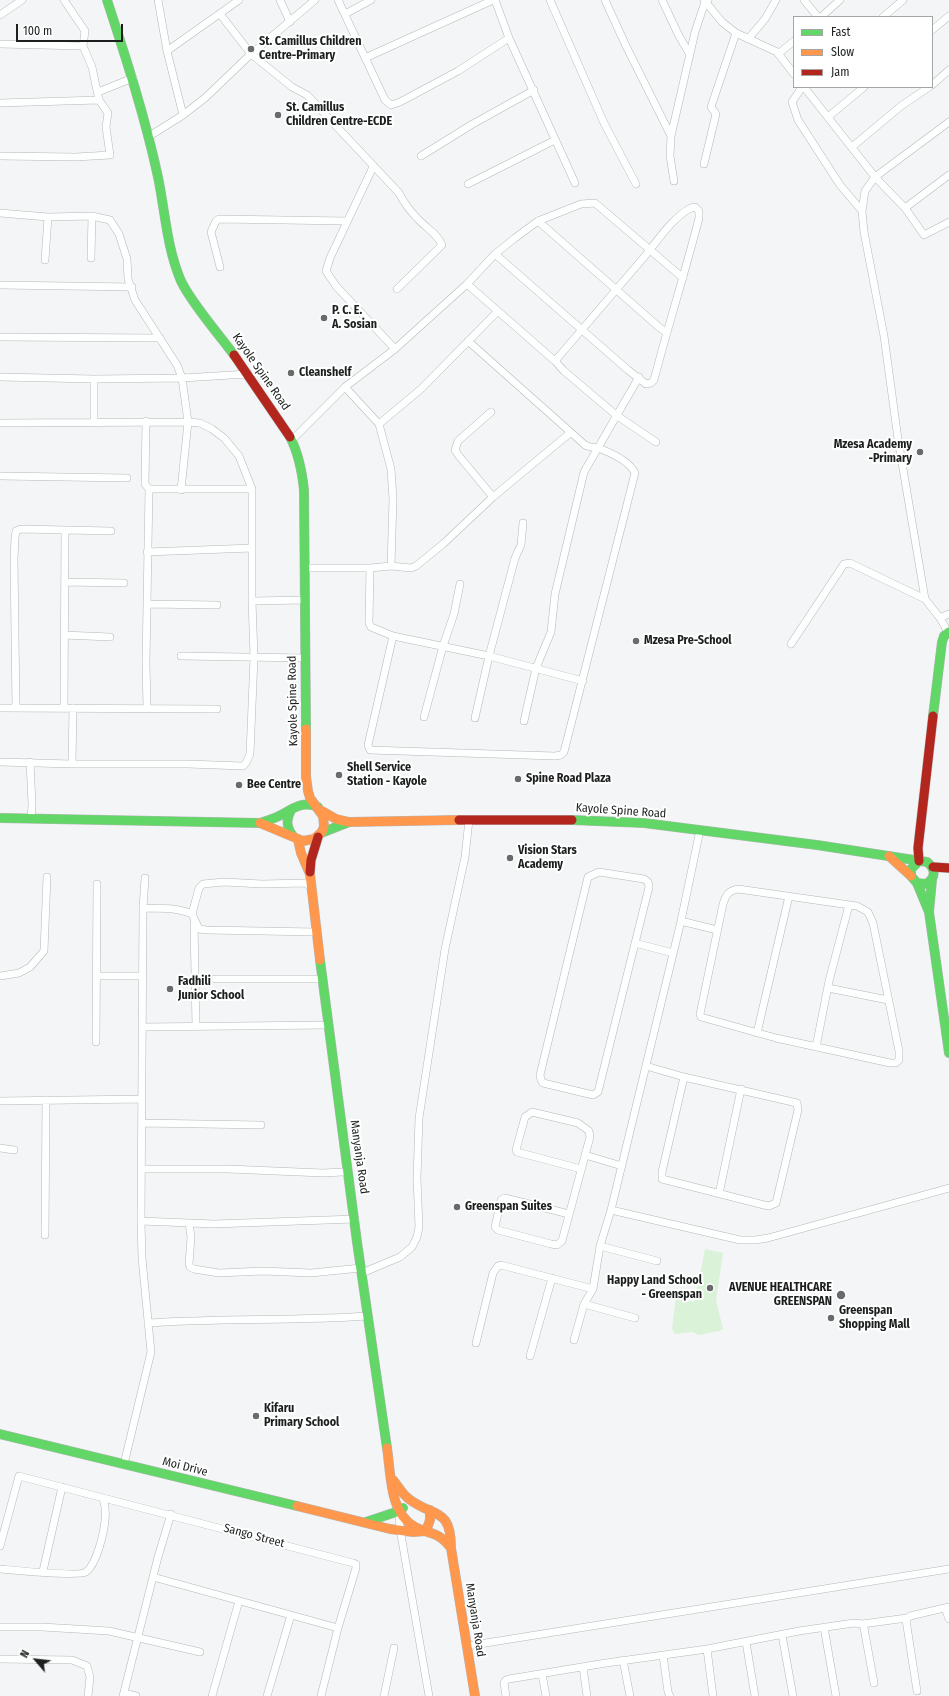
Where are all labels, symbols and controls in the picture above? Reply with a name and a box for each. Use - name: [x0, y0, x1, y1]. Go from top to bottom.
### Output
- scale bar: [18, 16, 125, 42]
- legend: [793, 16, 933, 88]
- text: 100 m: [23, 24, 52, 38]
- text: Fast: [831, 25, 850, 39]
- place label: St. Camillus Children Centre-Primary: [259, 35, 361, 63]
- marker: St. Camillus Children Centre-Primary: [246, 44, 256, 54]
- text: Slow: [831, 45, 854, 59]
- text: Jam: [831, 65, 849, 79]
- place label: St. Camillus Children Centre-ECDE: [286, 101, 392, 129]
- marker: St. Camillus Children Centre-ECDE: [273, 110, 283, 120]
- place label: P. C. E. A. Sosian: [332, 304, 377, 332]
- marker: P. C. E. A. Sosian: [319, 313, 329, 323]
- street label: Kayole Spine Road: [229, 331, 293, 413]
- place label: Cleanshelf: [299, 366, 351, 380]
- marker: Cleanshelf: [286, 368, 296, 378]
- place label: Mzesa Academy -Primary: [834, 438, 912, 466]
- marker: Mzesa Academy -Primary: [915, 447, 925, 457]
- place label: Mzesa Pre-School: [644, 634, 732, 648]
- marker: Mzesa Pre-School: [631, 636, 641, 646]
- street label: Kayole Spine Road: [285, 656, 301, 746]
- place label: Shell Service Station - Kayole: [347, 761, 427, 789]
- marker: Shell Service Station - Kayole: [334, 770, 344, 780]
- place label: Spine Road Plaza: [526, 772, 611, 786]
- marker: Spine Road Plaza: [513, 774, 523, 784]
- place label: Bee Centre: [247, 778, 301, 792]
- marker: Bee Centre: [234, 780, 244, 790]
- street label: Kayole Spine Road: [575, 801, 667, 821]
- place label: Vision Stars Academy: [518, 844, 577, 872]
- marker: Vision Stars Academy: [505, 853, 515, 863]
- place label: Fadhili Junior School: [178, 975, 244, 1003]
- marker: Fadhili Junior School: [165, 984, 175, 994]
- street label: Manyanja Road: [347, 1119, 371, 1195]
- place label: Greenspan Suites: [465, 1200, 552, 1214]
- marker: Greenspan Suites: [452, 1202, 462, 1212]
- place label: Happy Land School - Greenspan: [607, 1274, 702, 1302]
- place label: AVENUE HEALTHCARE GREENSPAN: [729, 1281, 832, 1309]
- marker: Happy Land School - Greenspan: [705, 1283, 715, 1293]
- marker: AVENUE HEALTHCARE GREENSPAN: [835, 1289, 847, 1301]
- place label: Greenspan Shopping Mall: [839, 1304, 910, 1332]
- marker: Greenspan Shopping Mall: [826, 1313, 836, 1323]
- place label: Kifaru Primary School: [264, 1402, 339, 1430]
- marker: Kifaru Primary School: [251, 1411, 261, 1421]
- street label: Moi Drive: [161, 1454, 209, 1480]
- street label: Sango Street: [222, 1521, 286, 1551]
- street label: Manyanja Road: [462, 1582, 488, 1658]
- north arrow: [16, 1640, 56, 1680]
- text: N: [18, 1648, 32, 1660]

